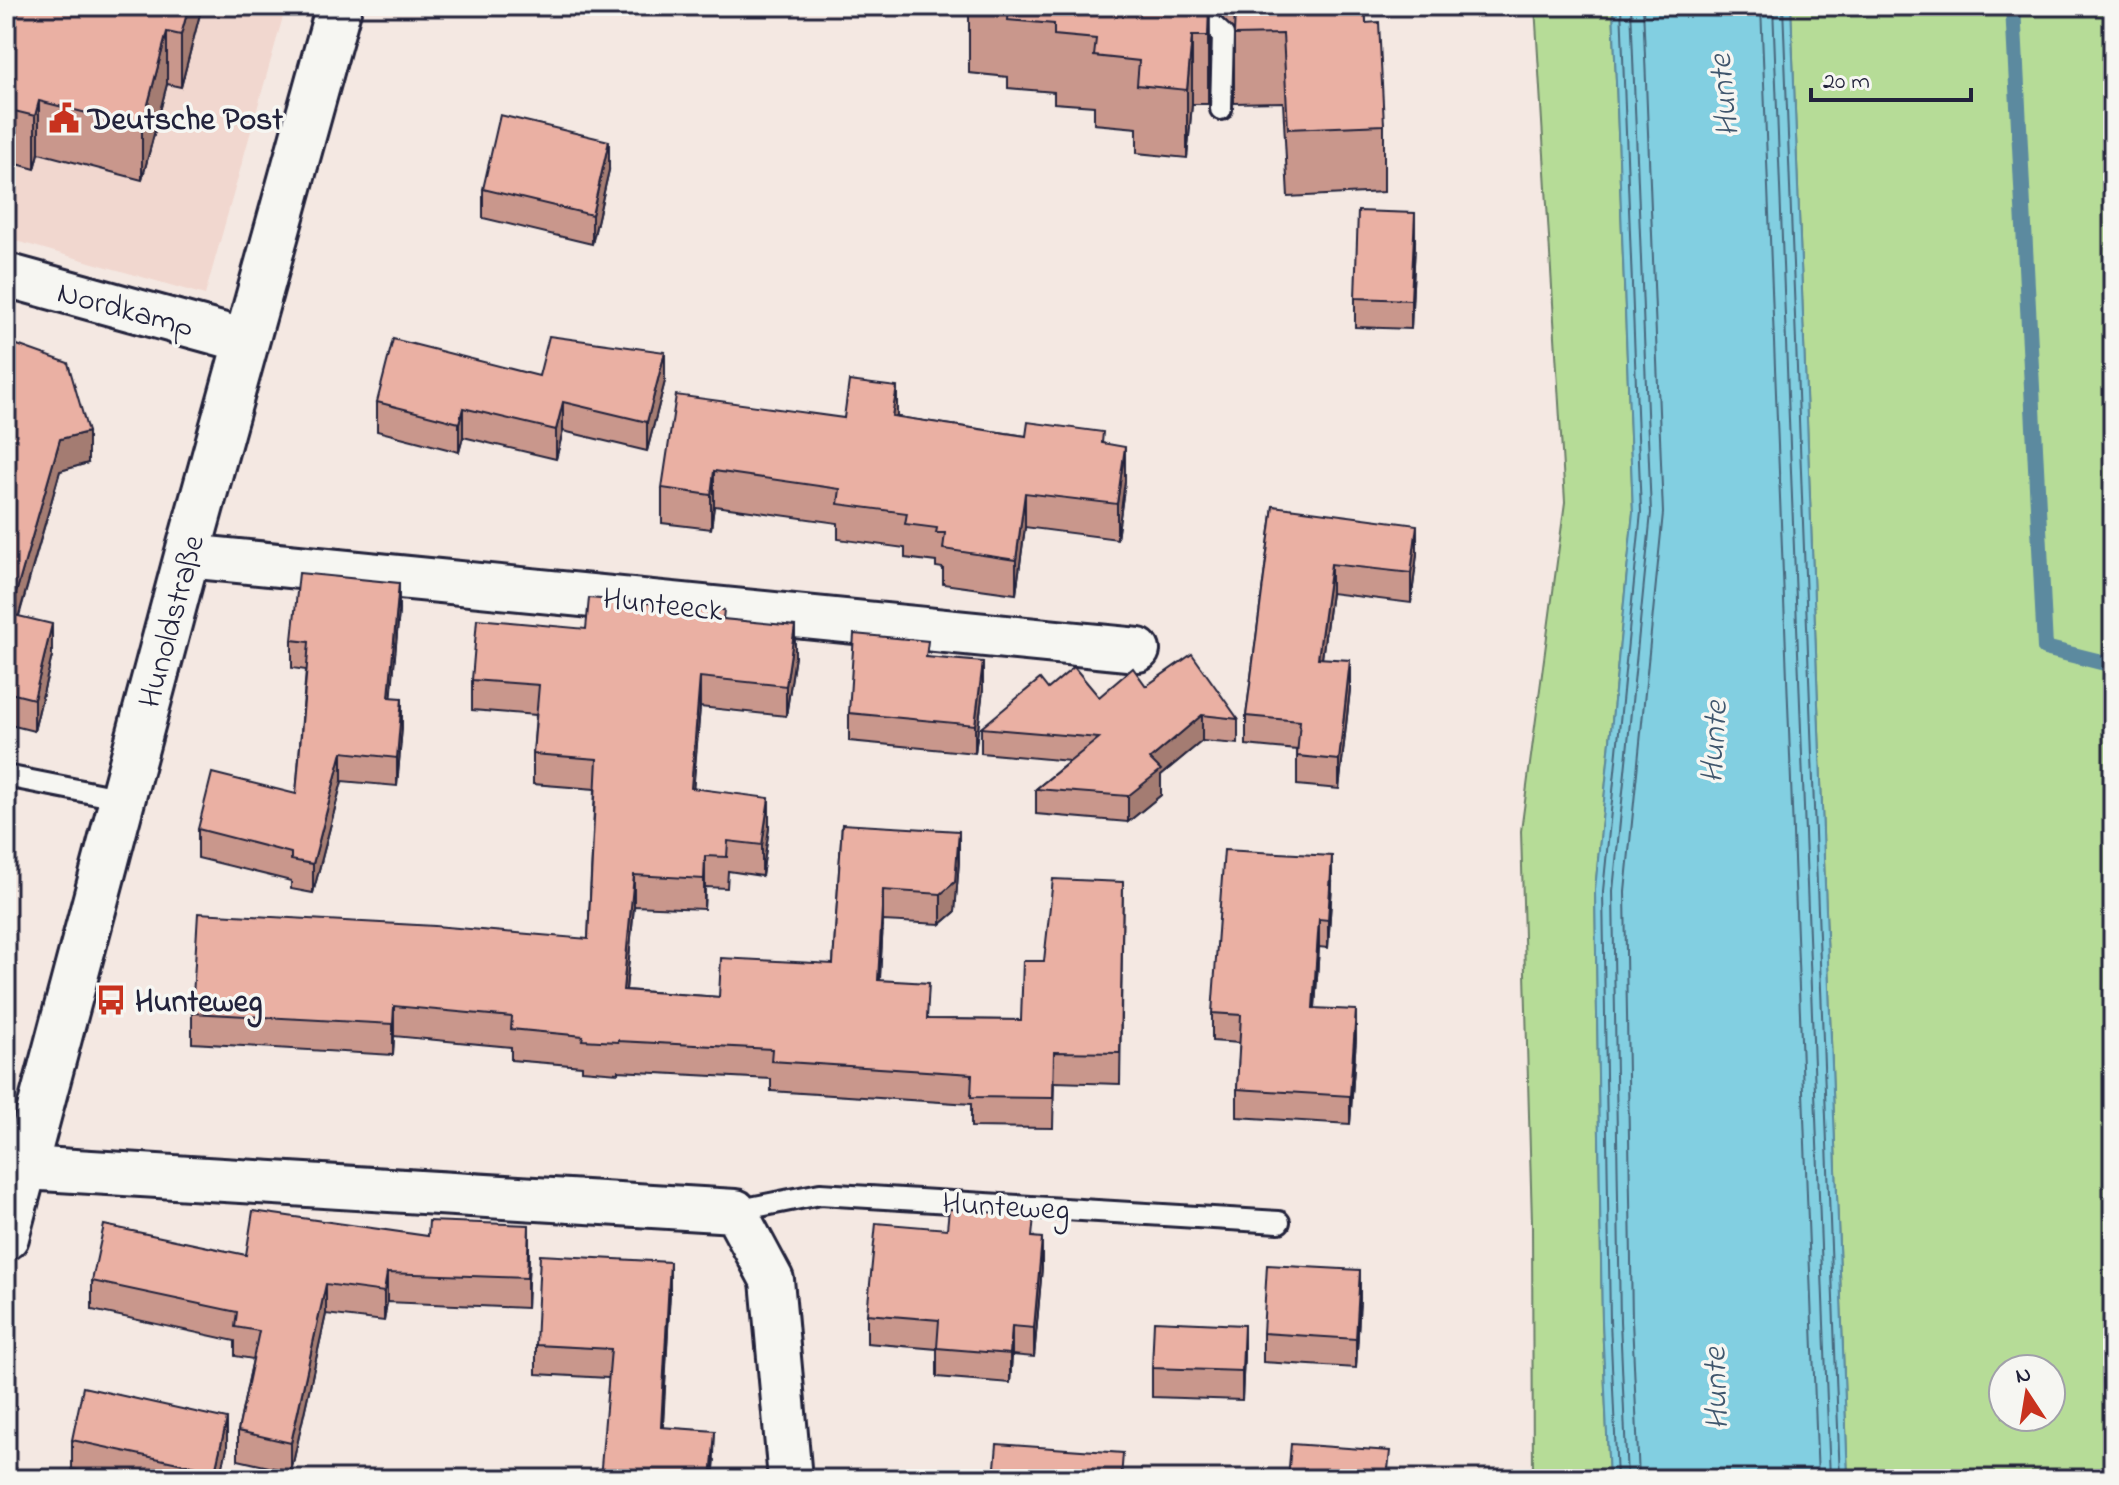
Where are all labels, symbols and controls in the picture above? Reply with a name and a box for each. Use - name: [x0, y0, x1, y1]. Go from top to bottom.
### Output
- water label: Hunte: [1697, 50, 1755, 139]
- scale bar: [1811, 52, 1971, 102]
- text: 20 m: [1823, 65, 1870, 100]
- place label: Deutsche Post: [86, 98, 283, 145]
- public building icon: Deutsche Post: [47, 101, 81, 135]
- street label: Nordkamp: [52, 271, 199, 352]
- street label: Hunoldstraße: [128, 530, 219, 713]
- street label: Hunteeck: [600, 577, 726, 636]
- water label: Hunte: [1689, 698, 1743, 785]
- place label: Hunteweg: [135, 980, 262, 1028]
- bus stop icon: Hunteweg: [94, 983, 128, 1017]
- street label: Hunteweg: [941, 1182, 1071, 1235]
- water label: Hunte: [1692, 1345, 1744, 1431]
- north arrow: [1987, 1353, 2067, 1433]
- text: N: [2013, 1359, 2034, 1394]

